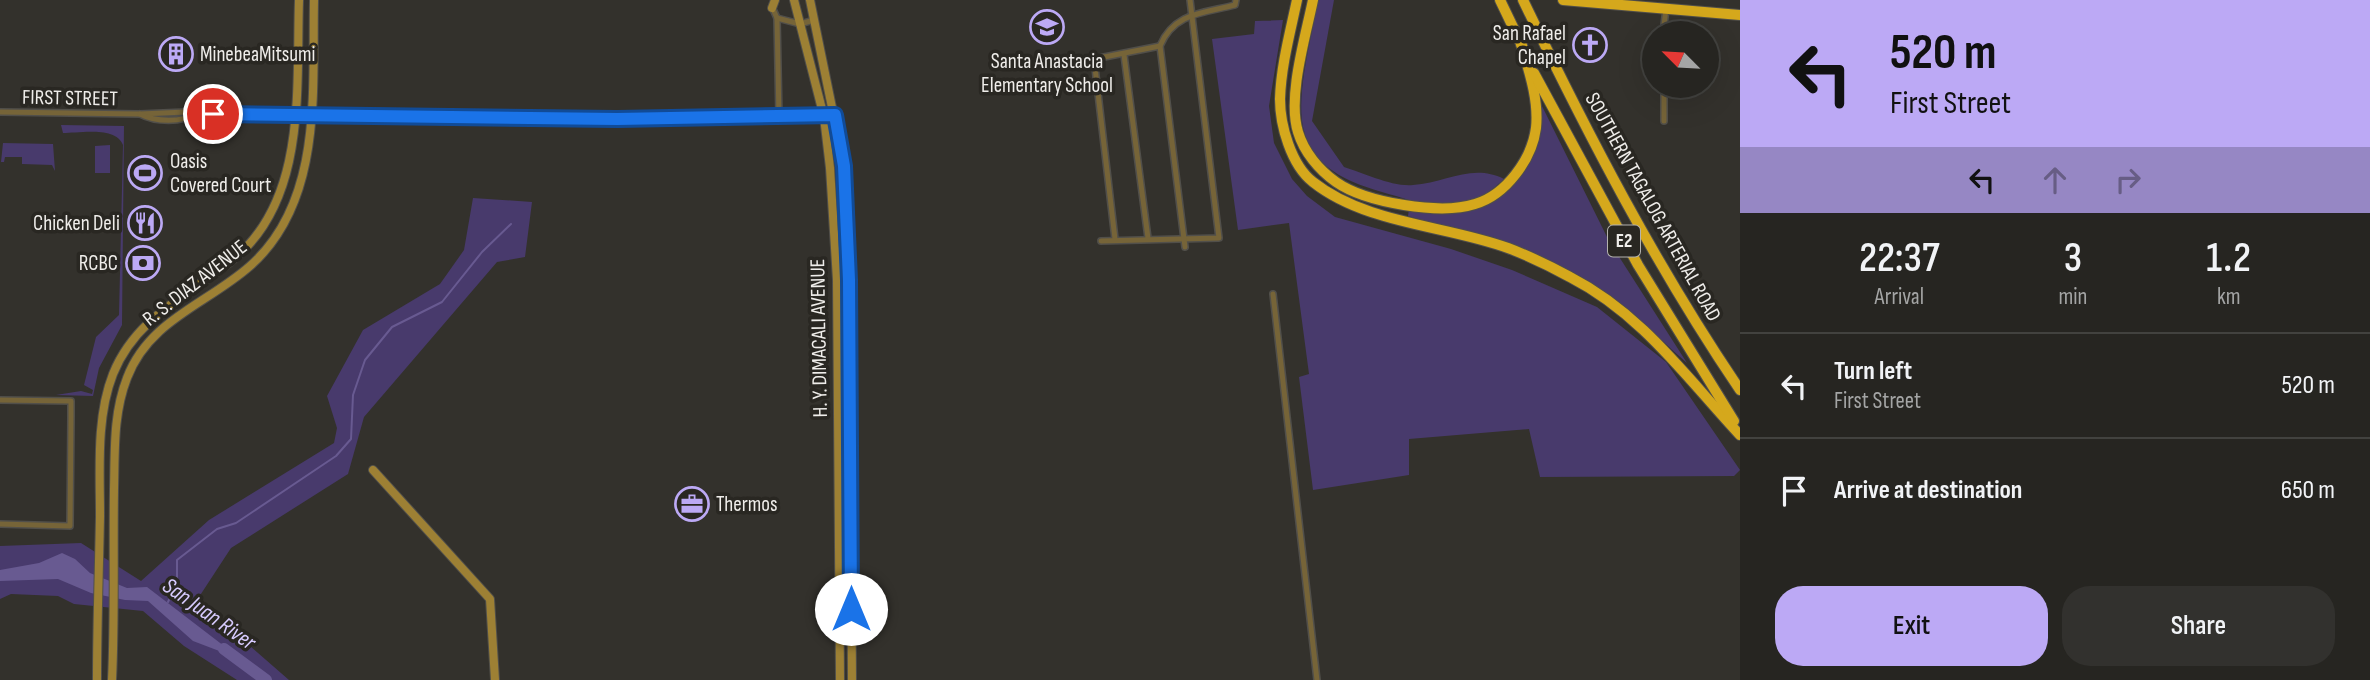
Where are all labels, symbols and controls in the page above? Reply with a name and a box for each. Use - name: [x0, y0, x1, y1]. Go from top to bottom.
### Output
- school or university icon: Santa Anastacia Elementary School: [1028, 8, 1066, 46]
- place label: San Rafael Chapel: [1493, 21, 1566, 70]
- north arrow: [1642, 21, 1718, 98]
- map controls: [1642, 21, 1719, 98]
- text: 520 m: [1890, 24, 1996, 83]
- church icon: San Rafael Chapel: [1571, 26, 1609, 64]
- icon: left: [1775, 28, 1866, 119]
- building icon: MinebeaMitsumi: [157, 35, 195, 73]
- place label: MinebeaMitsumi: [200, 42, 315, 67]
- place label: Santa Anastacia Elementary School: [981, 49, 1113, 98]
- pin: [183, 84, 243, 144]
- text: First Street: [1890, 84, 2011, 123]
- street label: FIRST STREET: [22, 85, 119, 111]
- street label: SOUTHERN TAGALOG ARTERIAL ROAD: [1580, 88, 1726, 326]
- icon: arrive: [194, 95, 232, 133]
- place label: Oasis Covered Court: [170, 149, 271, 198]
- sports icon: Oasis Covered Court: [126, 154, 164, 192]
- icon: left: [1963, 161, 2001, 199]
- icon: ahead: [2036, 161, 2074, 199]
- icon: right: [2109, 161, 2147, 199]
- restaurant icon: Chicken Deli: [126, 204, 164, 242]
- place label: Chicken Deli: [33, 211, 120, 236]
- road number: E2: [1608, 226, 1640, 256]
- text: 22:37: [1859, 233, 1940, 284]
- text: 3: [2064, 233, 2082, 284]
- text: 1.2: [2206, 233, 2251, 284]
- street label: R. S. DIAZ AVENUE: [138, 235, 252, 331]
- bank icon: RCBC: [124, 244, 162, 282]
- place label: RCBC: [79, 251, 118, 276]
- street label: H. Y. DIMACALI AVENUE: [805, 258, 833, 418]
- text: Arrival: [1875, 283, 1924, 311]
- text: min: [2059, 283, 2087, 311]
- text: km: [2217, 283, 2240, 311]
- text: Turn left: [1834, 356, 1912, 387]
- icon: left: [1775, 367, 1813, 405]
- text: 520 m: [2281, 370, 2335, 401]
- text: First Street: [1834, 387, 1921, 415]
- icon: arrive: [1775, 472, 1813, 510]
- text: Arrive at destination: [1834, 475, 2022, 506]
- text: 650 m: [2281, 475, 2335, 506]
- office icon: Thermos: [673, 485, 711, 523]
- place label: Thermos: [716, 492, 778, 517]
- water label: San Juan River: [157, 572, 262, 657]
- position arrow: [814, 572, 888, 646]
- button: Exit: [1775, 586, 2048, 666]
- button: Share: [2062, 586, 2335, 666]

